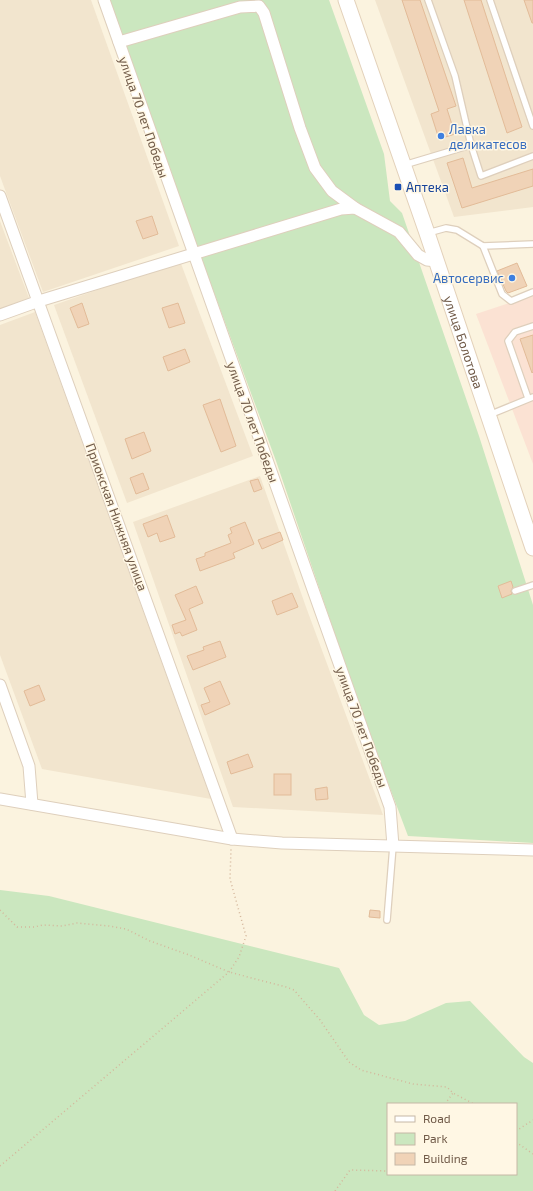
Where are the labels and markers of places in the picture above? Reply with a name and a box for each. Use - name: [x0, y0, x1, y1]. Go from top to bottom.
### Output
- place label: Лавка деликатесов: [449, 121, 527, 152]
- marker: Лавка деликатесов: [436, 131, 446, 141]
- place label: Аптека: [406, 179, 449, 195]
- marker: Аптека: [393, 182, 403, 192]
- place label: Автосервис: [433, 270, 504, 286]
- marker: Автосервис: [507, 273, 517, 283]

